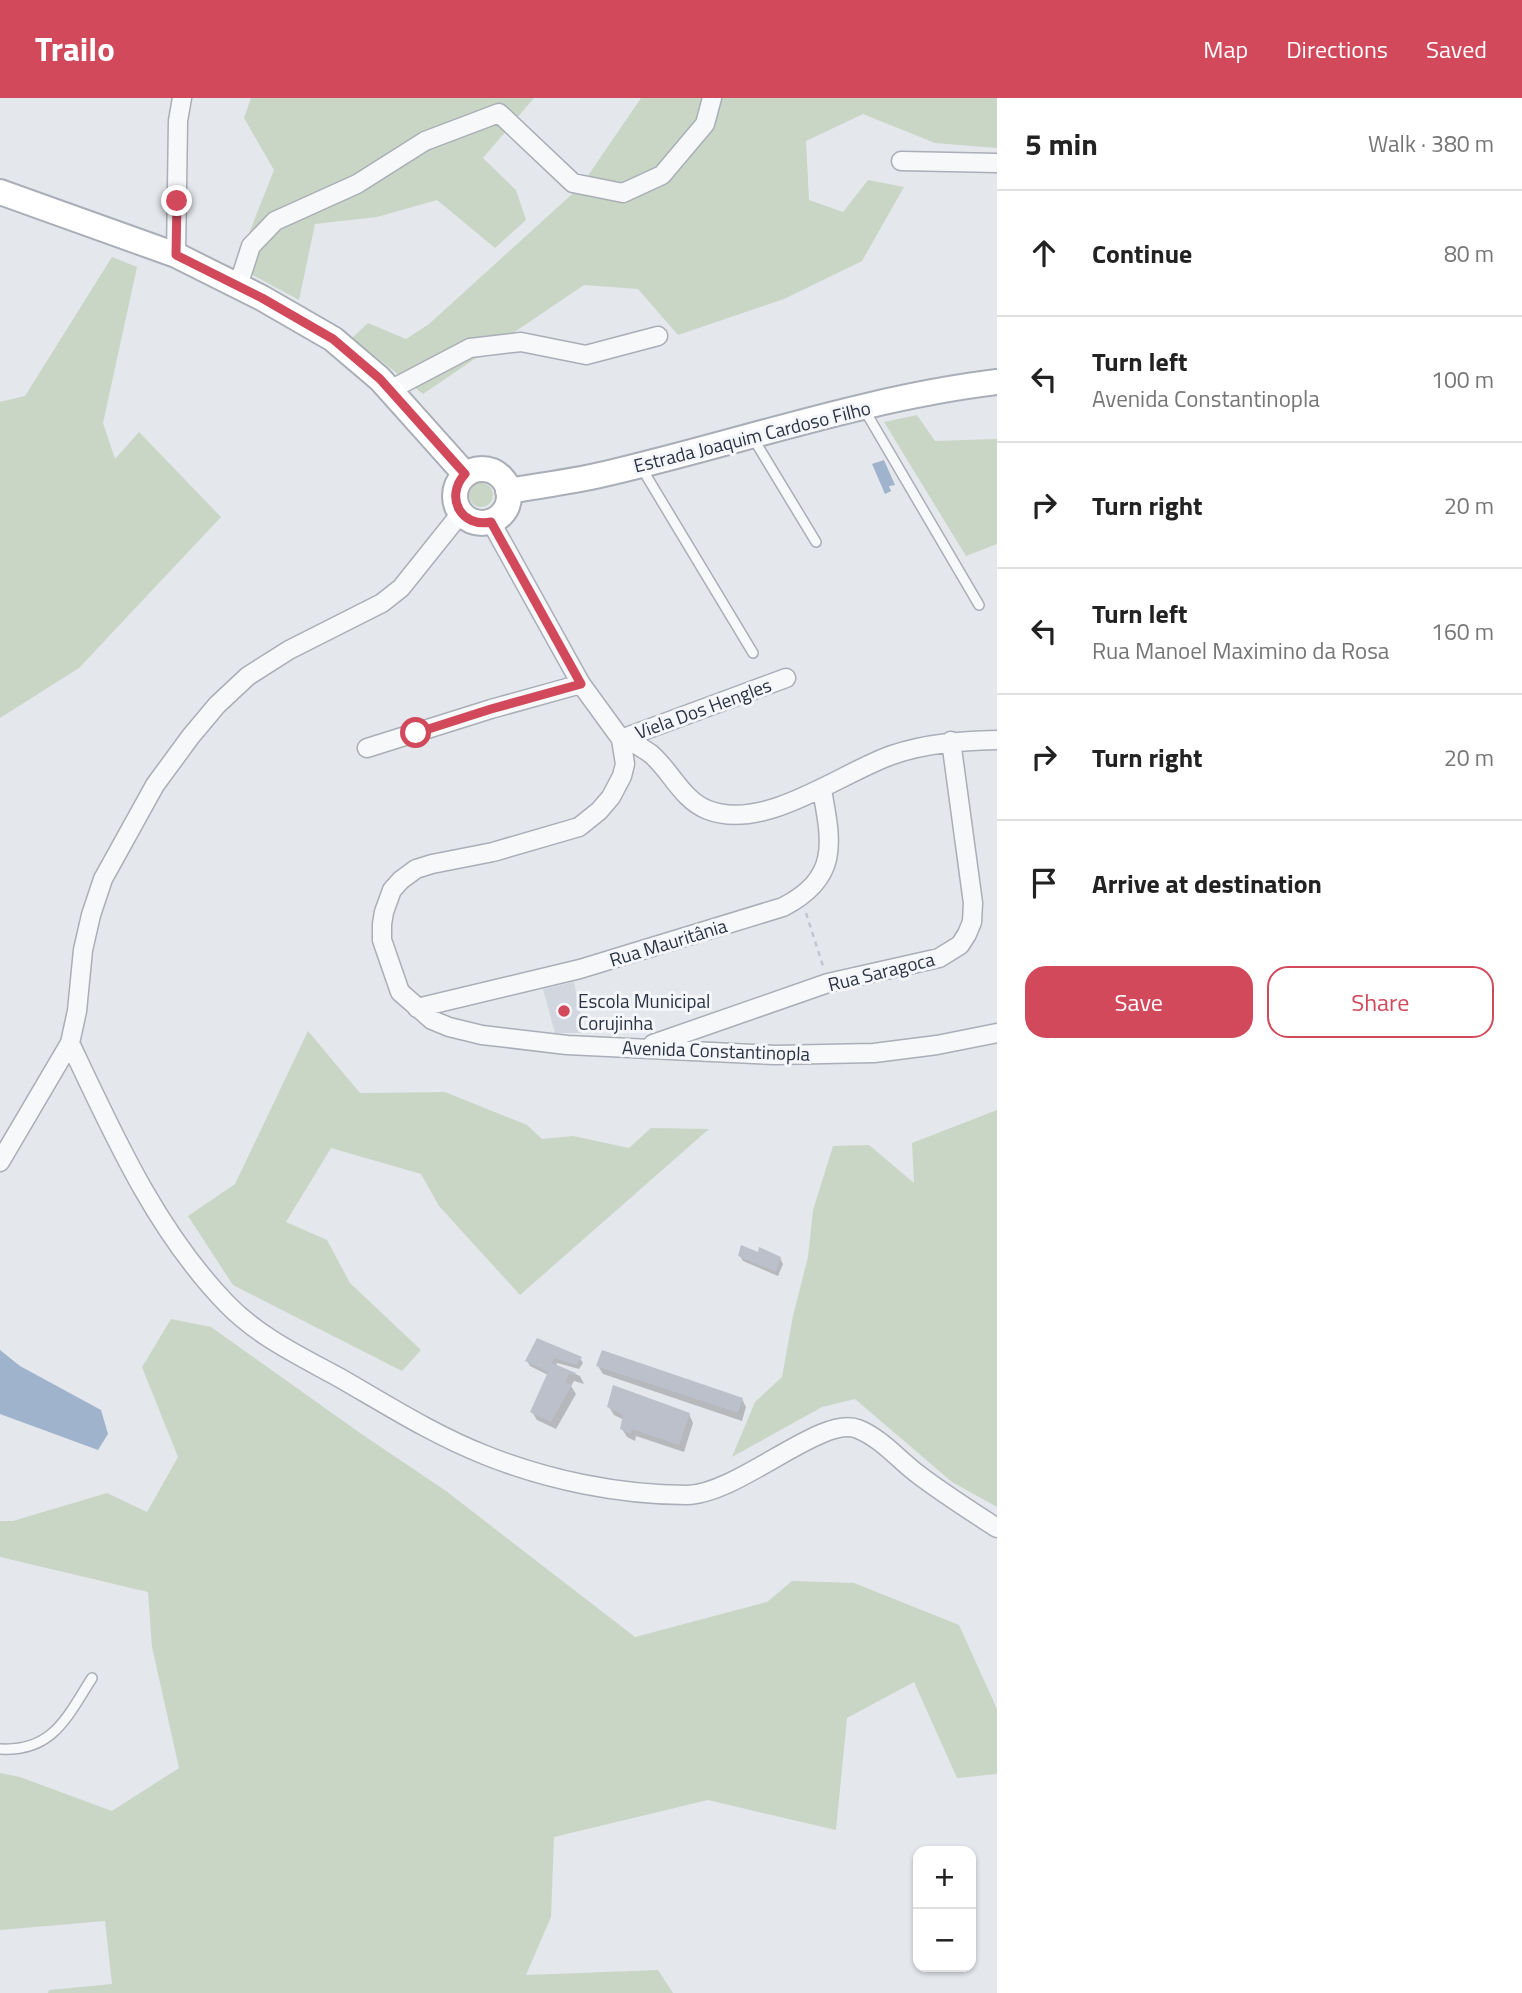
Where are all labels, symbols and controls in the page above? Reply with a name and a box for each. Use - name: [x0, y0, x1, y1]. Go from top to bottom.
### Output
- text: Trailo: [35, 24, 115, 74]
- text: Map: [1203, 31, 1248, 67]
- text: Directions: [1286, 31, 1388, 67]
- text: Saved: [1426, 31, 1487, 67]
- text: 5 min: [1025, 121, 1098, 167]
- text: Walk · 380 m: [1368, 126, 1494, 161]
- route end: [161, 185, 192, 216]
- icon: ahead: [1025, 234, 1063, 272]
- text: Continue: [1092, 234, 1192, 273]
- text: 80 m: [1444, 236, 1494, 271]
- text: Turn left: [1092, 342, 1187, 381]
- icon: left: [1025, 360, 1063, 398]
- text: 100 m: [1431, 362, 1494, 397]
- text: Avenida Constantinopla: [1092, 381, 1320, 416]
- street label: Estrada Joaquim Cardoso Filho: [631, 393, 873, 479]
- icon: right: [1025, 486, 1063, 524]
- text: Turn right: [1092, 486, 1203, 525]
- text: 20 m: [1444, 488, 1494, 523]
- text: Turn left: [1092, 594, 1187, 633]
- icon: left: [1025, 612, 1063, 650]
- text: 160 m: [1431, 614, 1494, 649]
- text: Rua Manoel Maximino da Rosa: [1092, 633, 1389, 668]
- street label: Viela Dos Hengles: [631, 670, 775, 746]
- route start: [400, 717, 431, 748]
- icon: right: [1025, 738, 1063, 776]
- text: Turn right: [1092, 738, 1203, 777]
- text: 20 m: [1444, 740, 1494, 775]
- icon: arrive: [1025, 864, 1063, 902]
- text: Arrive at destination: [1092, 864, 1322, 903]
- street label: Rua Mauritânia: [606, 910, 731, 974]
- street label: Rua Saragoca: [825, 944, 938, 998]
- button: Save: [1025, 966, 1253, 1038]
- button: Share: [1267, 966, 1494, 1038]
- place label: Escola Municipal Corujinha: [578, 986, 710, 1037]
- marker: Escola Municipal Corujinha: [556, 1003, 572, 1019]
- street label: Avenida Constantinopla: [621, 1032, 811, 1068]
- map controls: [913, 1846, 976, 1972]
- button: +: [913, 1846, 976, 1909]
- button: −: [913, 1909, 976, 1972]

